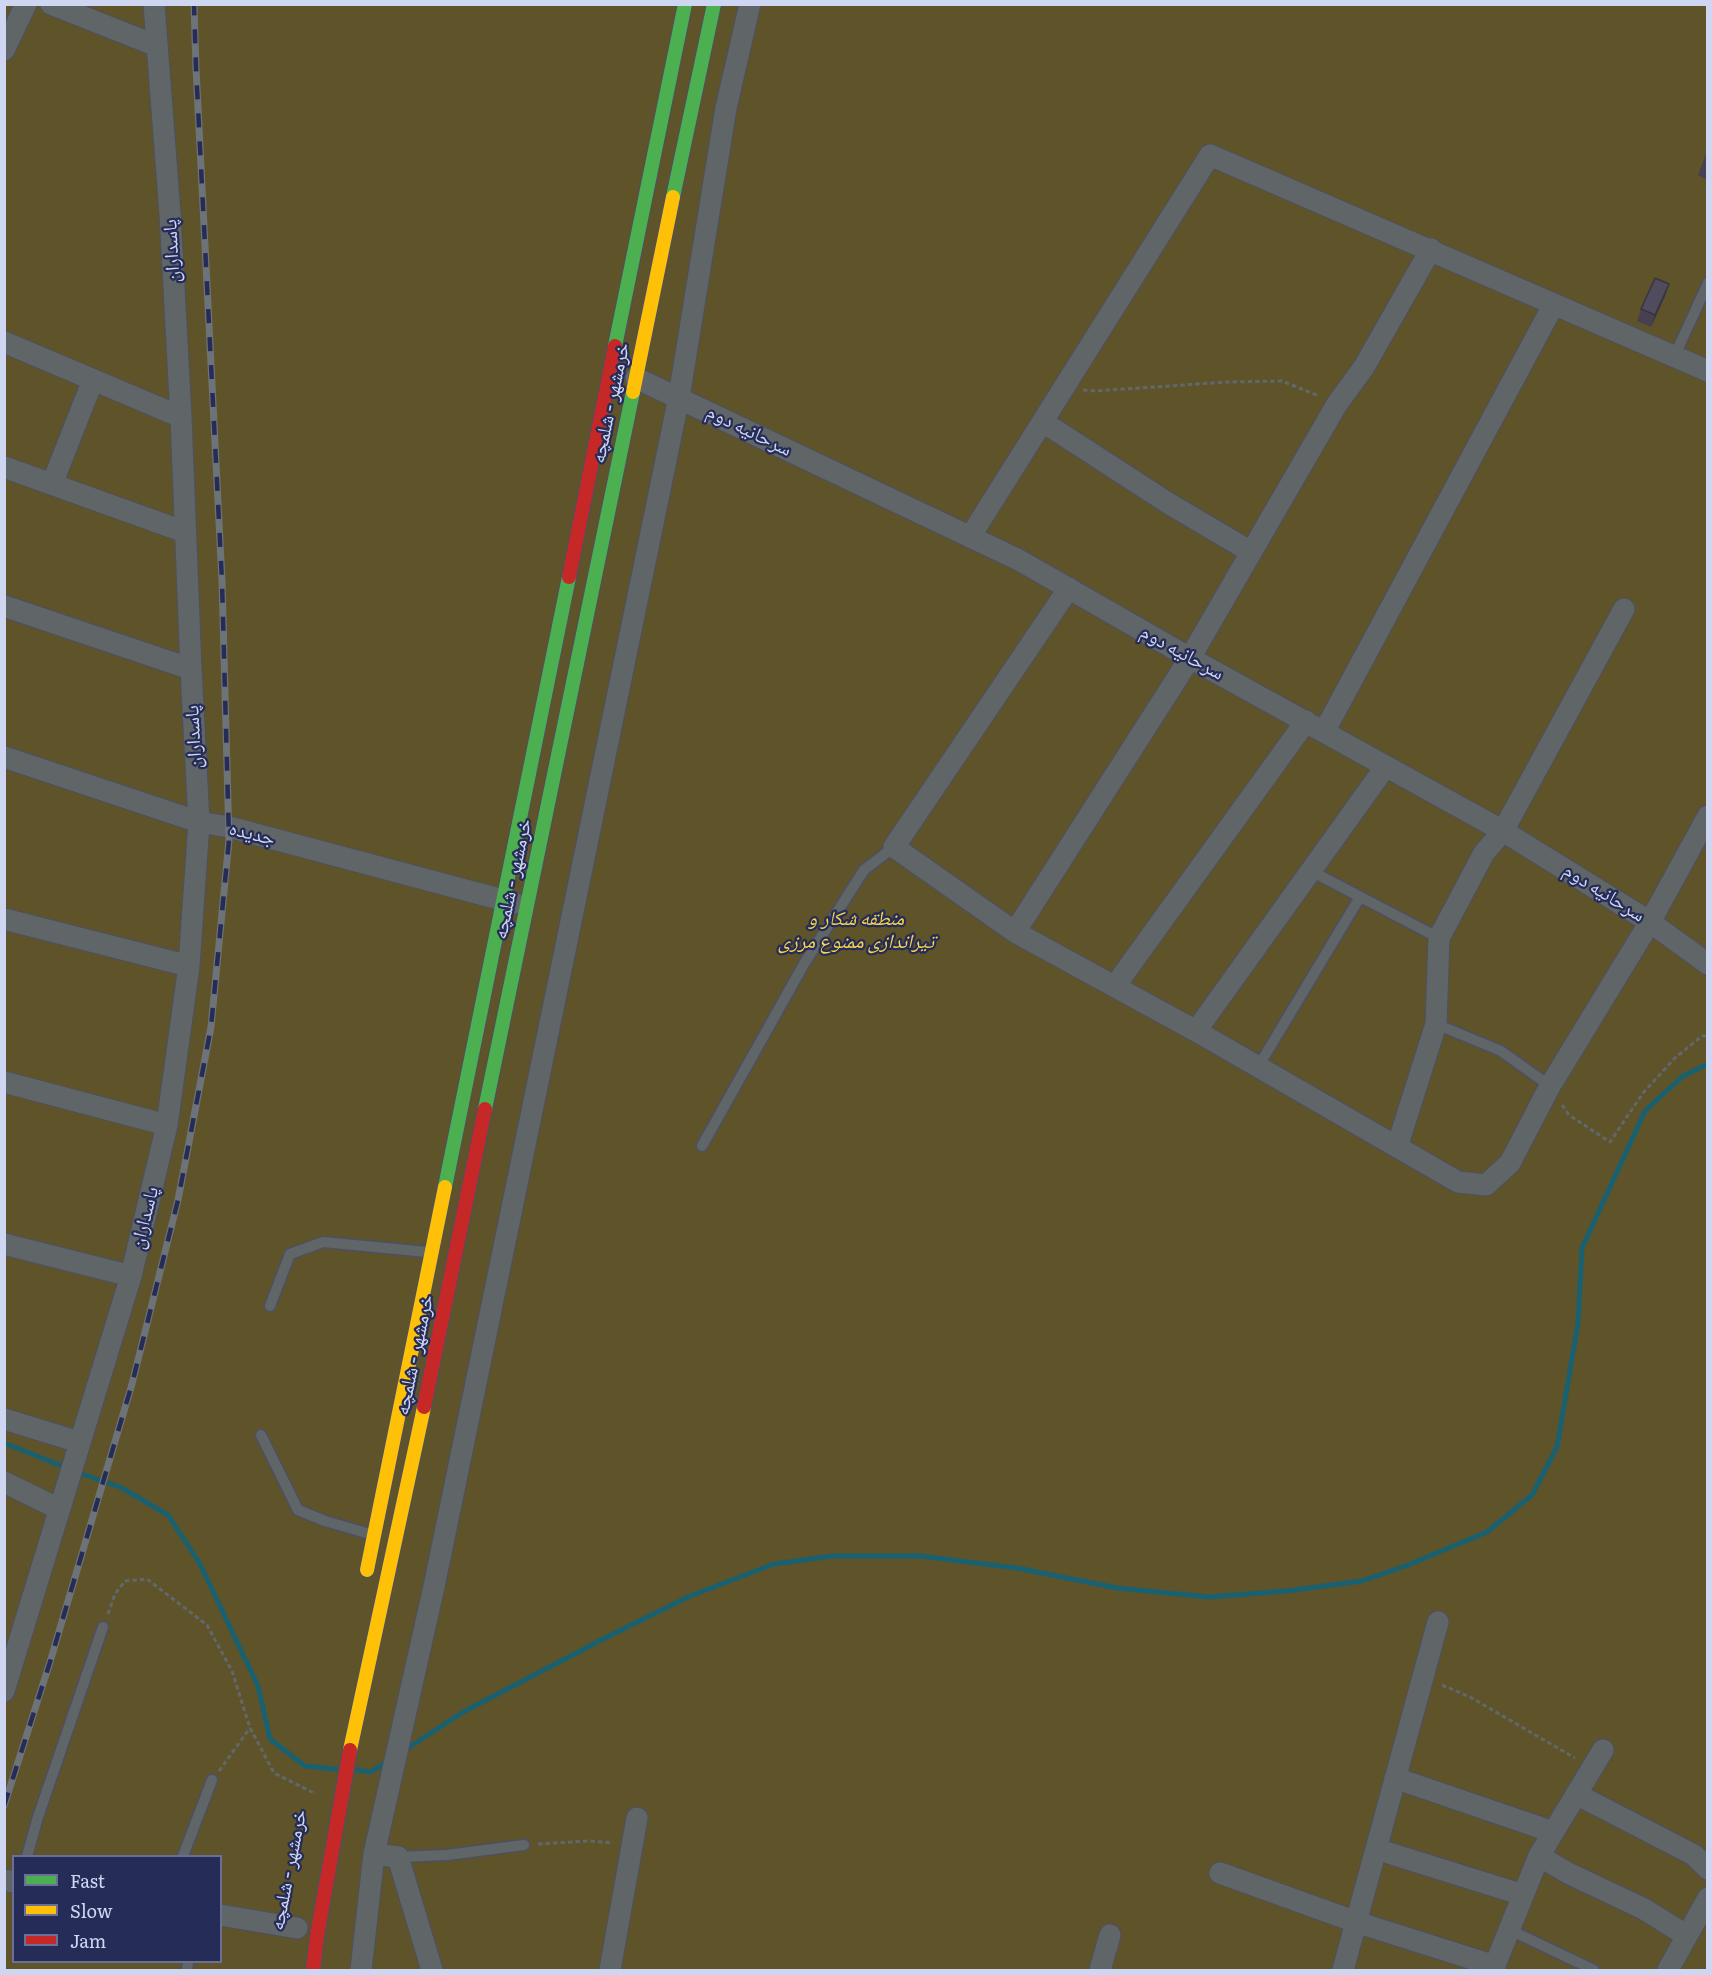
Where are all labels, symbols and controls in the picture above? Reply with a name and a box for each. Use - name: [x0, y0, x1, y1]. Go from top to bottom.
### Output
- street label: پاسداران: [158, 219, 186, 283]
- street label: خرمشهر - شلمچه: [587, 341, 635, 465]
- street label: سرحانیه دوم: [702, 400, 796, 462]
- street label: سرحانیه دوم: [1136, 620, 1228, 686]
- street label: پاسداران: [180, 705, 208, 769]
- street label: جدیده: [226, 817, 278, 851]
- street label: خرمشهر - شلمچه: [489, 817, 537, 941]
- street label: سرحانیه دوم: [1559, 858, 1649, 928]
- park label: منطقه شکار و تیراندازی ممنوع مرزی: [778, 907, 934, 954]
- street label: پاسداران: [126, 1184, 164, 1252]
- street label: خرمشهر - شلمچه: [391, 1293, 439, 1417]
- street label: خرمشهر - شلمچه: [266, 1808, 312, 1932]
- legend: [12, 1855, 222, 1963]
- text: Fast: [70, 1867, 105, 1894]
- text: Slow: [70, 1897, 112, 1924]
- text: Jam: [70, 1927, 106, 1954]

